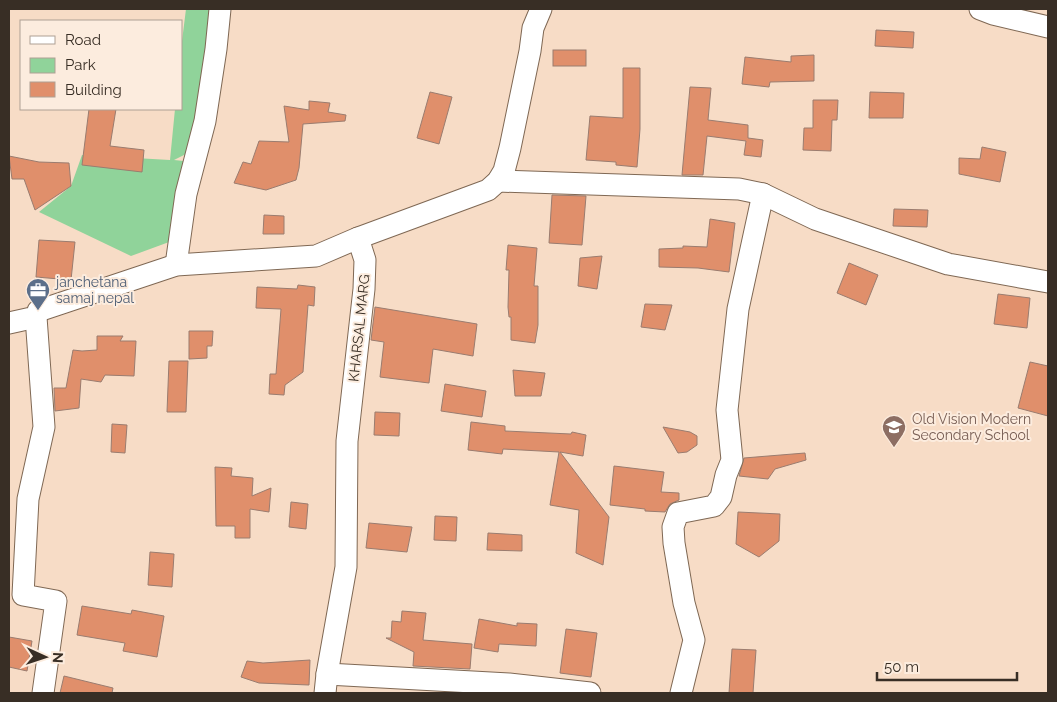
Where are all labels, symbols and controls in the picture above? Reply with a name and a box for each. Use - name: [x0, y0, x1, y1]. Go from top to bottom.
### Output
- legend: [20, 20, 182, 110]
- text: Road: [65, 31, 101, 49]
- text: Park: [65, 56, 96, 74]
- text: Building: [65, 81, 122, 99]
- street label: KHARSAL MARG: [345, 273, 373, 383]
- place label: janchetana samaj nepal: [54, 274, 134, 306]
- office icon: janchetana samaj nepal: [25, 277, 51, 311]
- place label: Old Vision Modern Secondary School: [912, 411, 1031, 443]
- school or university icon: Old Vision Modern Secondary School: [881, 414, 907, 448]
- north arrow: [20, 632, 70, 682]
- scale bar: [877, 650, 1017, 682]
- text: N: [50, 652, 66, 663]
- text: 50 m: [884, 658, 919, 676]

